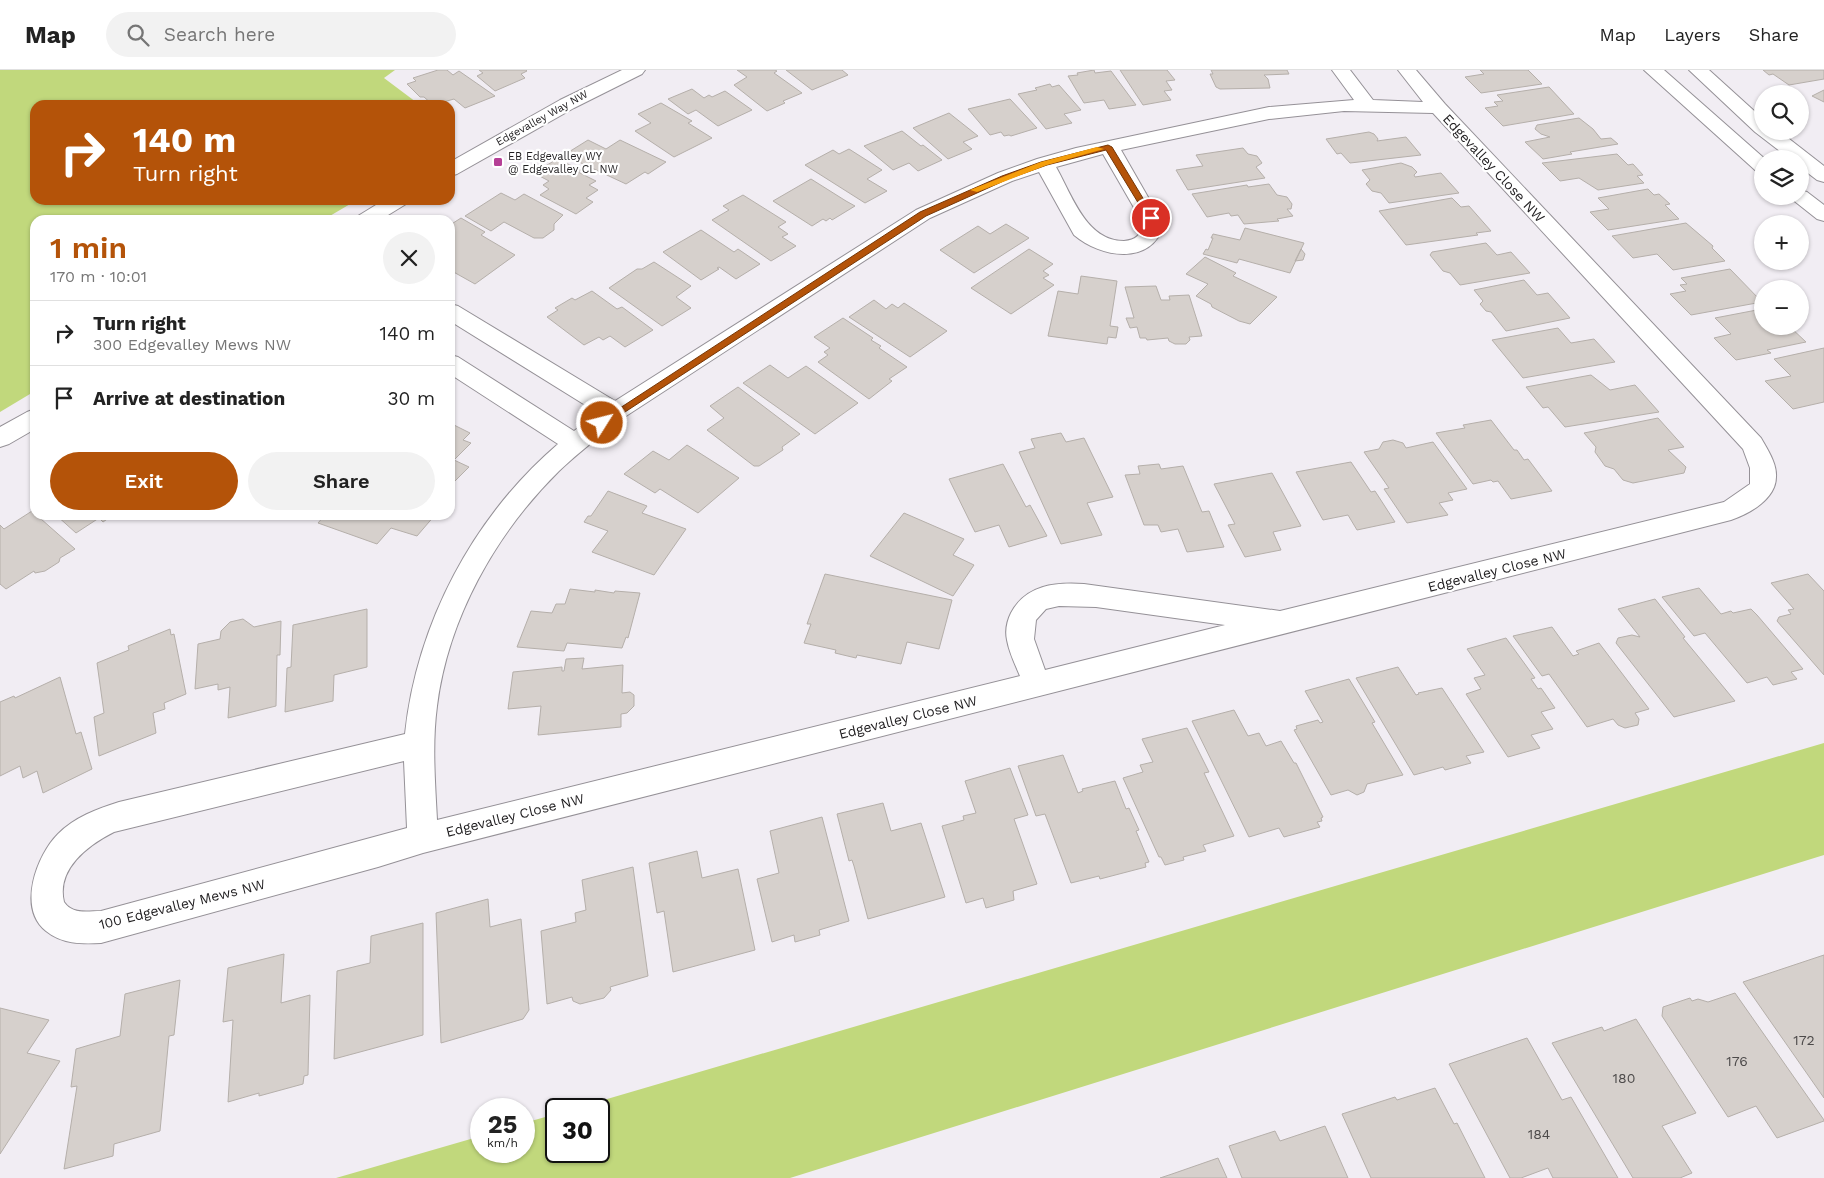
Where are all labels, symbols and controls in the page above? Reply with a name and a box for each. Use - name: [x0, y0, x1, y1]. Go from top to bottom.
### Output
- search box: [106, 12, 456, 57]
- text: Map: [25, 21, 76, 49]
- icon: search: [124, 21, 152, 49]
- text: Search here: [164, 23, 275, 46]
- text: Map: [1599, 24, 1636, 45]
- text: Layers: [1664, 24, 1721, 45]
- text: Share: [1749, 24, 1799, 45]
- map controls: [1754, 85, 1809, 335]
- button: search: [1754, 85, 1809, 140]
- street label: Edgevalley Way NW: [494, 87, 591, 149]
- street label: Edgevalley Close NW: [1440, 111, 1548, 225]
- text: 140 m: [133, 119, 236, 161]
- icon: right: [50, 120, 115, 185]
- place label: EB Edgevalley WY @ Edgevalley CL NW: [508, 150, 618, 176]
- button: layers: [1754, 150, 1809, 205]
- marker: EB Edgevalley WY @ Edgevalley CL NW: [492, 156, 504, 168]
- text: Turn right: [133, 161, 238, 186]
- pin: [1130, 197, 1172, 239]
- icon: arrive: [1137, 204, 1165, 232]
- button: +: [1754, 215, 1809, 270]
- text: 1 min: [50, 230, 127, 265]
- button: close: [383, 232, 435, 284]
- text: 170 m · 10:01: [50, 267, 147, 286]
- button: −: [1754, 280, 1809, 335]
- text: Turn right: [93, 312, 186, 335]
- icon: right: [50, 319, 78, 347]
- text: 140 m: [380, 322, 435, 345]
- text: 300 Edgevalley Mews NW: [93, 335, 291, 354]
- icon: arrive: [50, 384, 78, 412]
- text: Arrive at destination: [93, 387, 285, 410]
- text: 30 m: [388, 387, 435, 410]
- position arrow: [575, 396, 627, 448]
- button: Exit: [50, 452, 238, 510]
- button: Share: [248, 452, 435, 510]
- street label: Edgevalley Close NW: [1426, 545, 1568, 595]
- street label: Edgevalley Close NW: [837, 692, 979, 742]
- street label: Edgevalley Close NW: [444, 790, 586, 840]
- street label: 100 Edgevalley Mews NW: [97, 876, 267, 932]
- house number: 172: [1793, 1032, 1815, 1048]
- house number: 176: [1726, 1053, 1748, 1069]
- house number: 180: [1613, 1070, 1635, 1086]
- speed limit sign: 30: [545, 1098, 610, 1163]
- text: 25: [488, 1110, 517, 1139]
- house number: 184: [1528, 1126, 1550, 1142]
- text: km/h: [487, 1136, 518, 1150]

